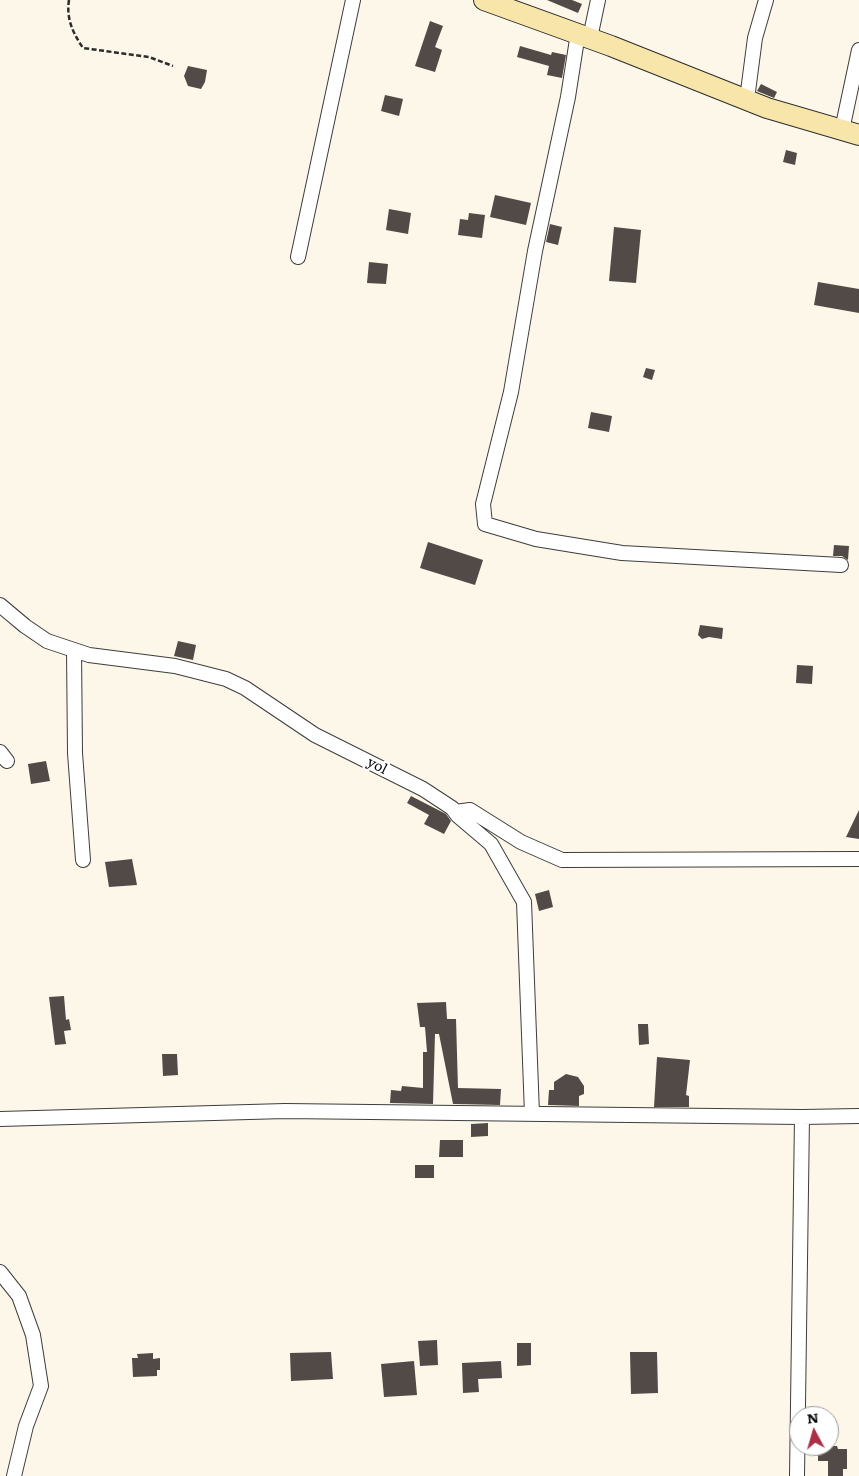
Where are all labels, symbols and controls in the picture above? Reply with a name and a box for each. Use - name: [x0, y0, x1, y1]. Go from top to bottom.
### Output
- street label: yol: [364, 754, 390, 778]
- north arrow: [789, 1406, 839, 1456]
- text: N: [806, 1407, 819, 1428]

